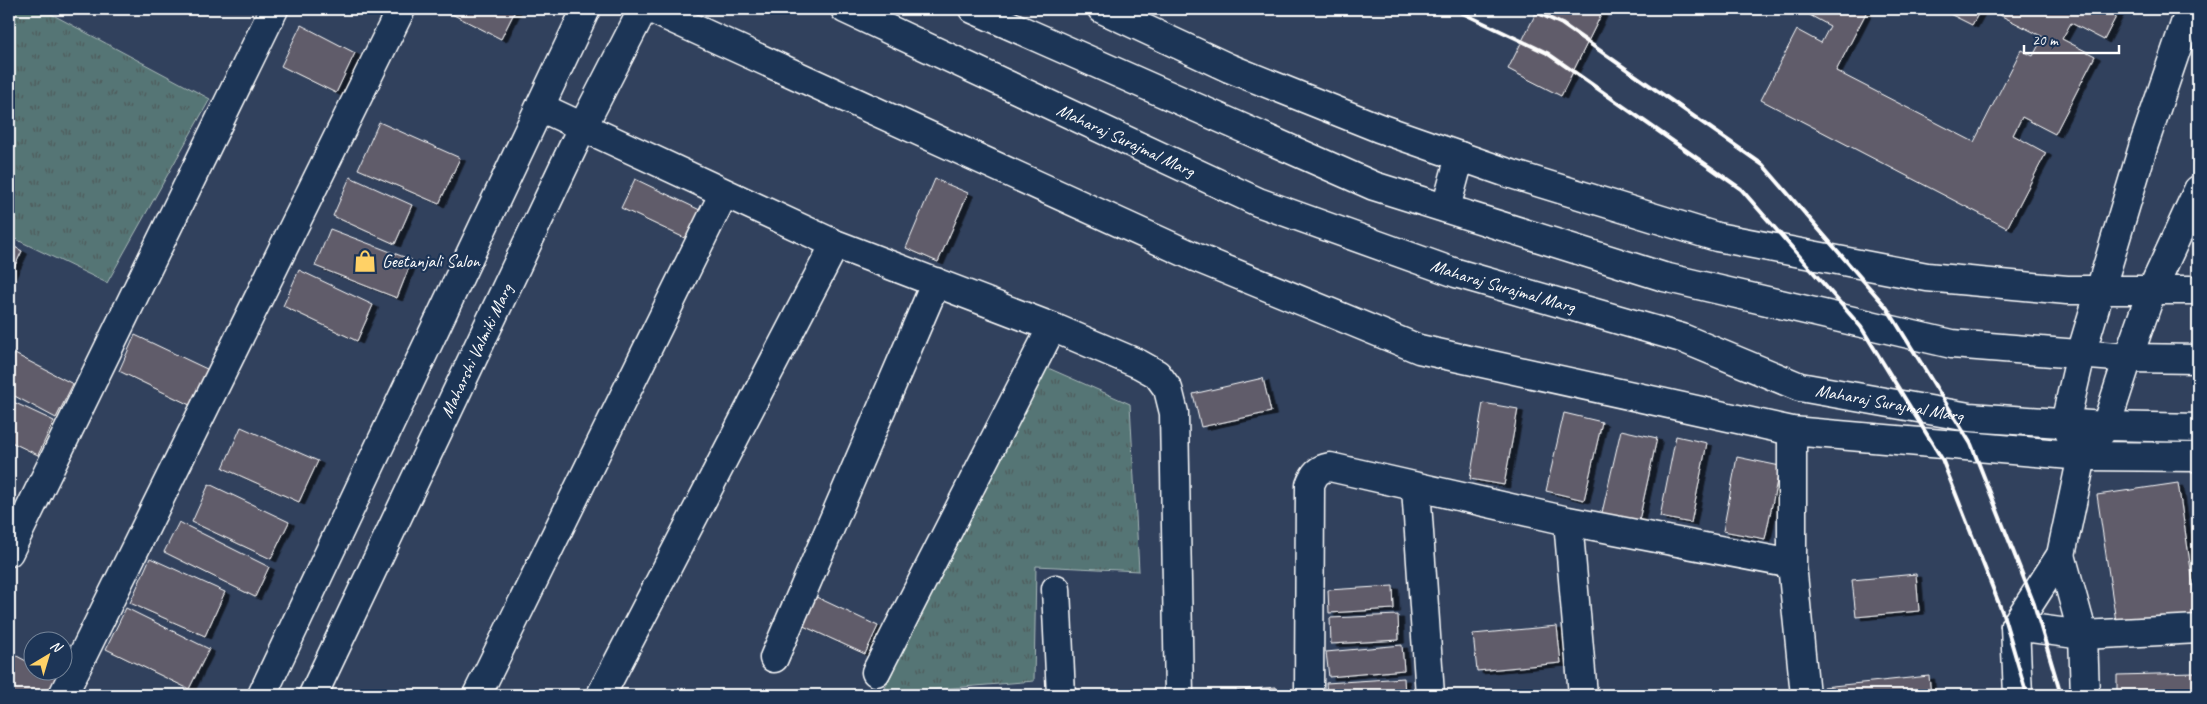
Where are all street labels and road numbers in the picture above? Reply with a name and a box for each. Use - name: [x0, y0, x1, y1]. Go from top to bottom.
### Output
- street label: Maharaj Surajmal Marg: [1054, 99, 1200, 183]
- street label: Maharaj Surajmal Marg: [1428, 254, 1579, 318]
- street label: Maharshi Valmiki Marg: [435, 279, 518, 421]
- street label: Maharaj Surajmal Marg: [1814, 379, 1967, 427]

